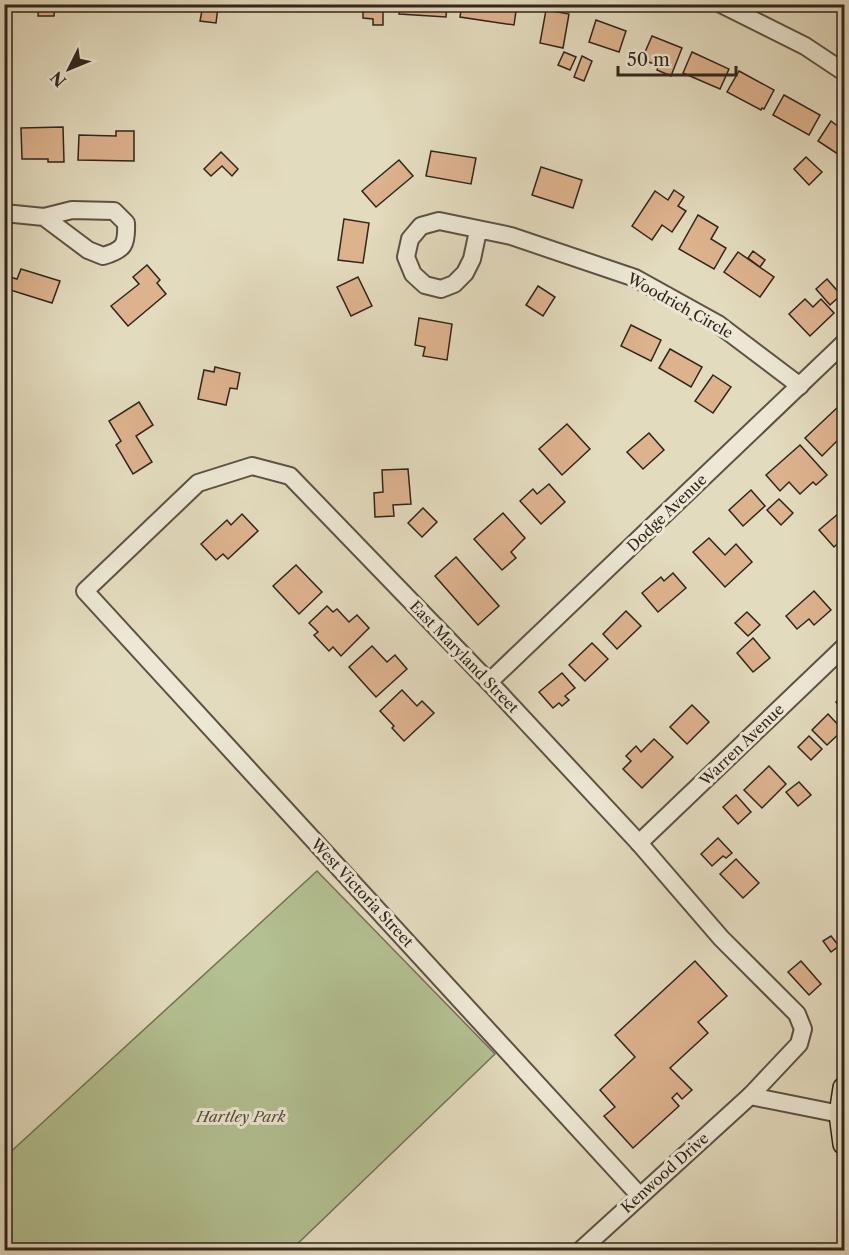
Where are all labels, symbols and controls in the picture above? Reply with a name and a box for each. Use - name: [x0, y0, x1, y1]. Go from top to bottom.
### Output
- north arrow: [39, 39, 99, 99]
- scale bar: [618, 39, 736, 77]
- text: 50 m: [627, 49, 670, 71]
- text: N: [46, 67, 70, 91]
- street label: Woodrich Circle: [623, 268, 736, 342]
- street label: Dodge Avenue: [623, 470, 710, 555]
- street label: East Maryland Street: [406, 596, 523, 717]
- street label: Warren Avenue: [695, 700, 788, 790]
- street label: West Victoria Street: [306, 834, 418, 951]
- park label: Hartley Park: [195, 1107, 286, 1126]
- street label: Kenwood Drive: [617, 1128, 712, 1217]

